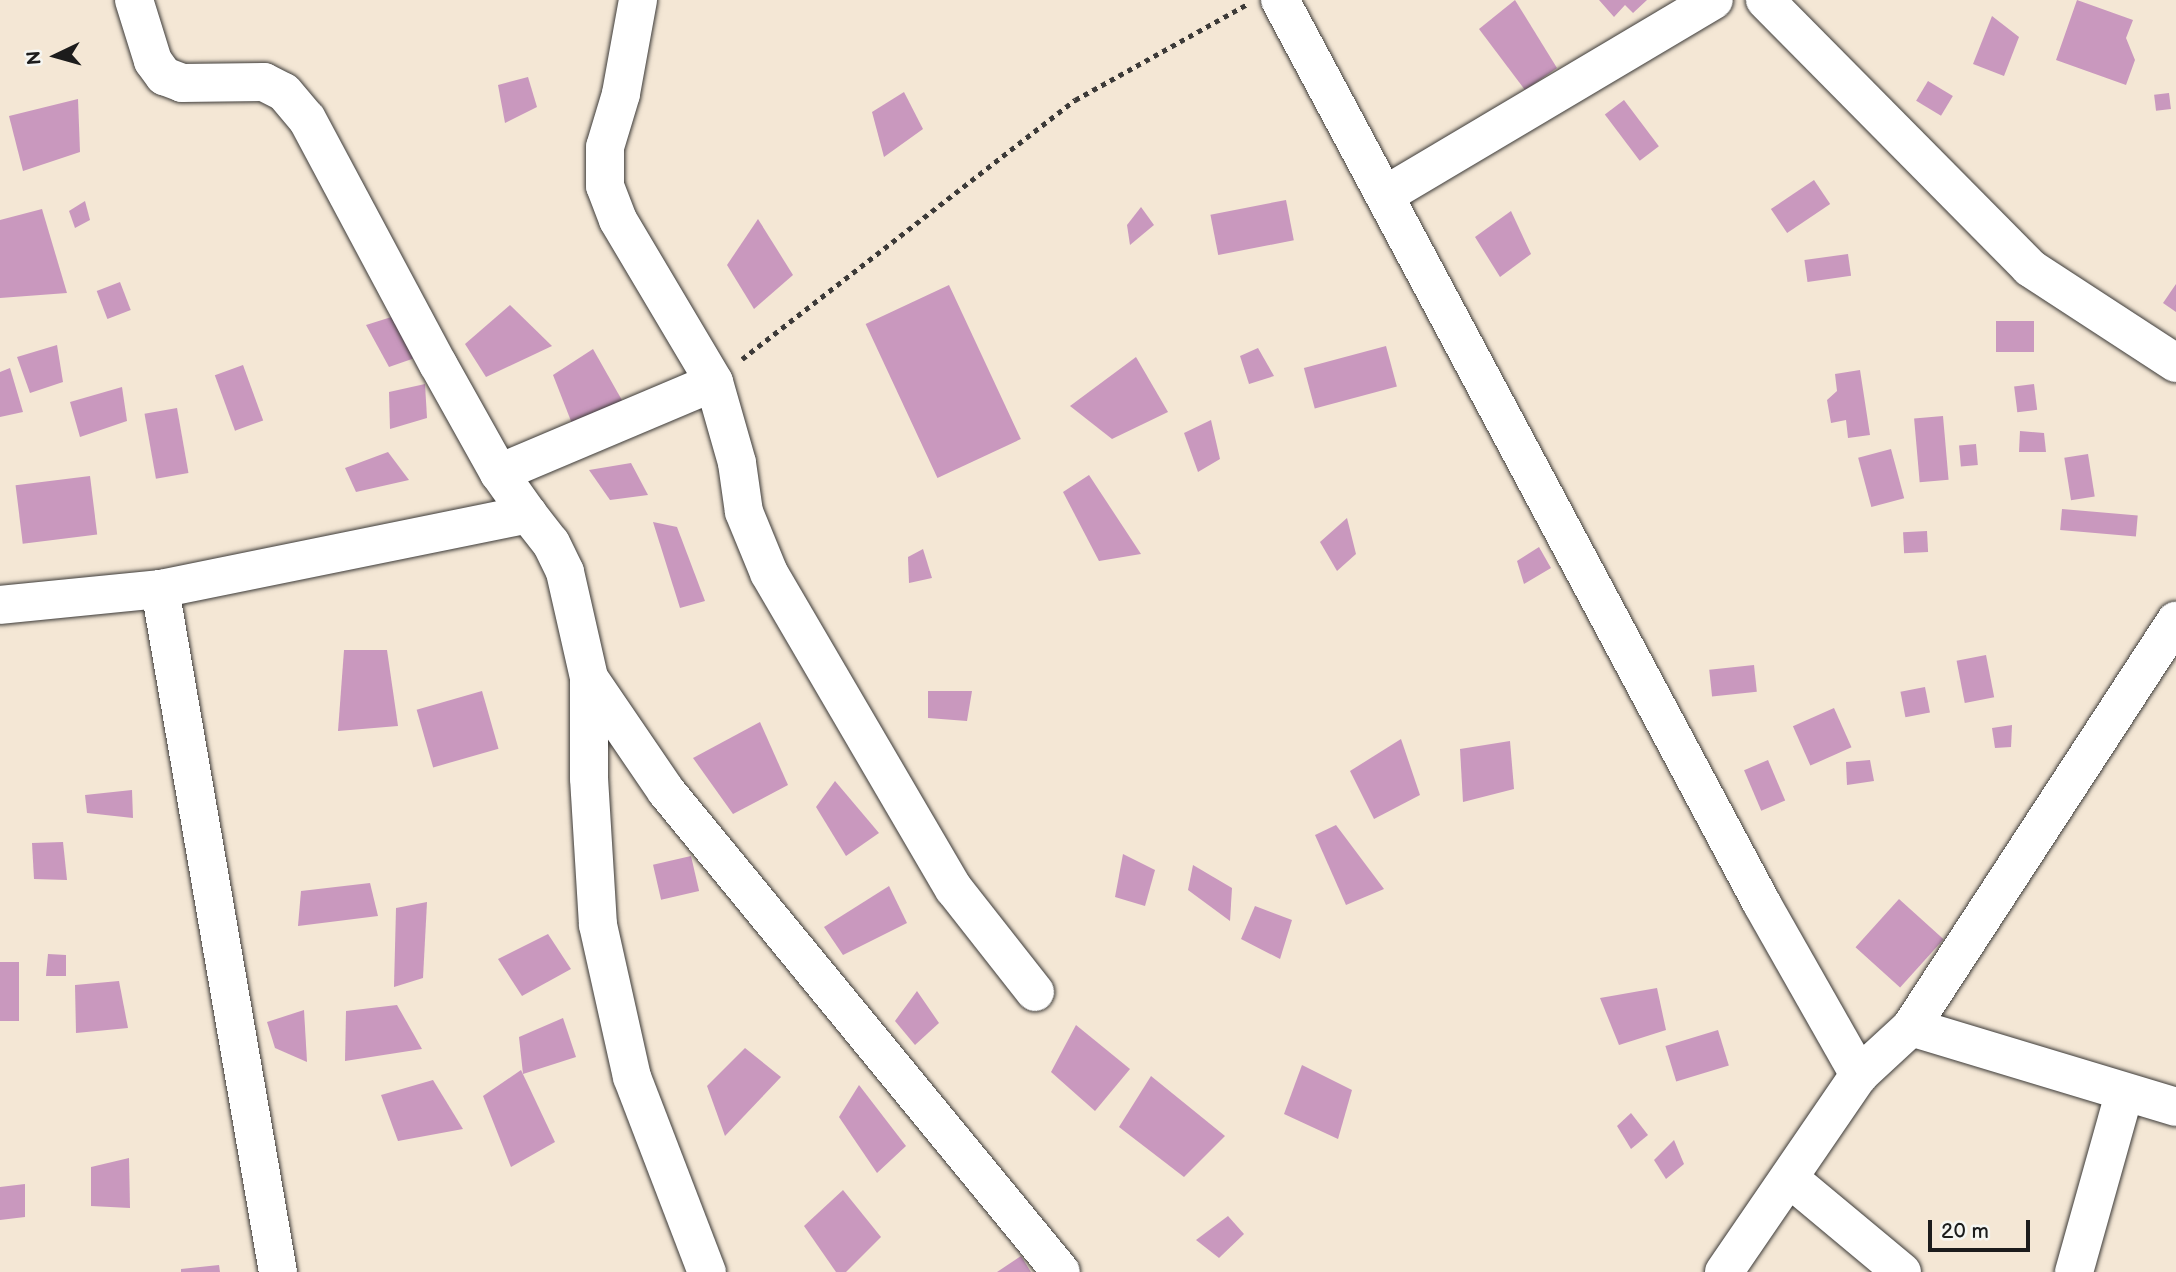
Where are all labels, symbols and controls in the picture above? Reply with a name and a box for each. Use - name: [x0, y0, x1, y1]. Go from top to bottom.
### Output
- north arrow: [21, 21, 91, 91]
- text: N: [23, 50, 47, 66]
- scale bar: [1931, 1206, 2032, 1250]
- text: 20 m: [1941, 1219, 1989, 1244]

